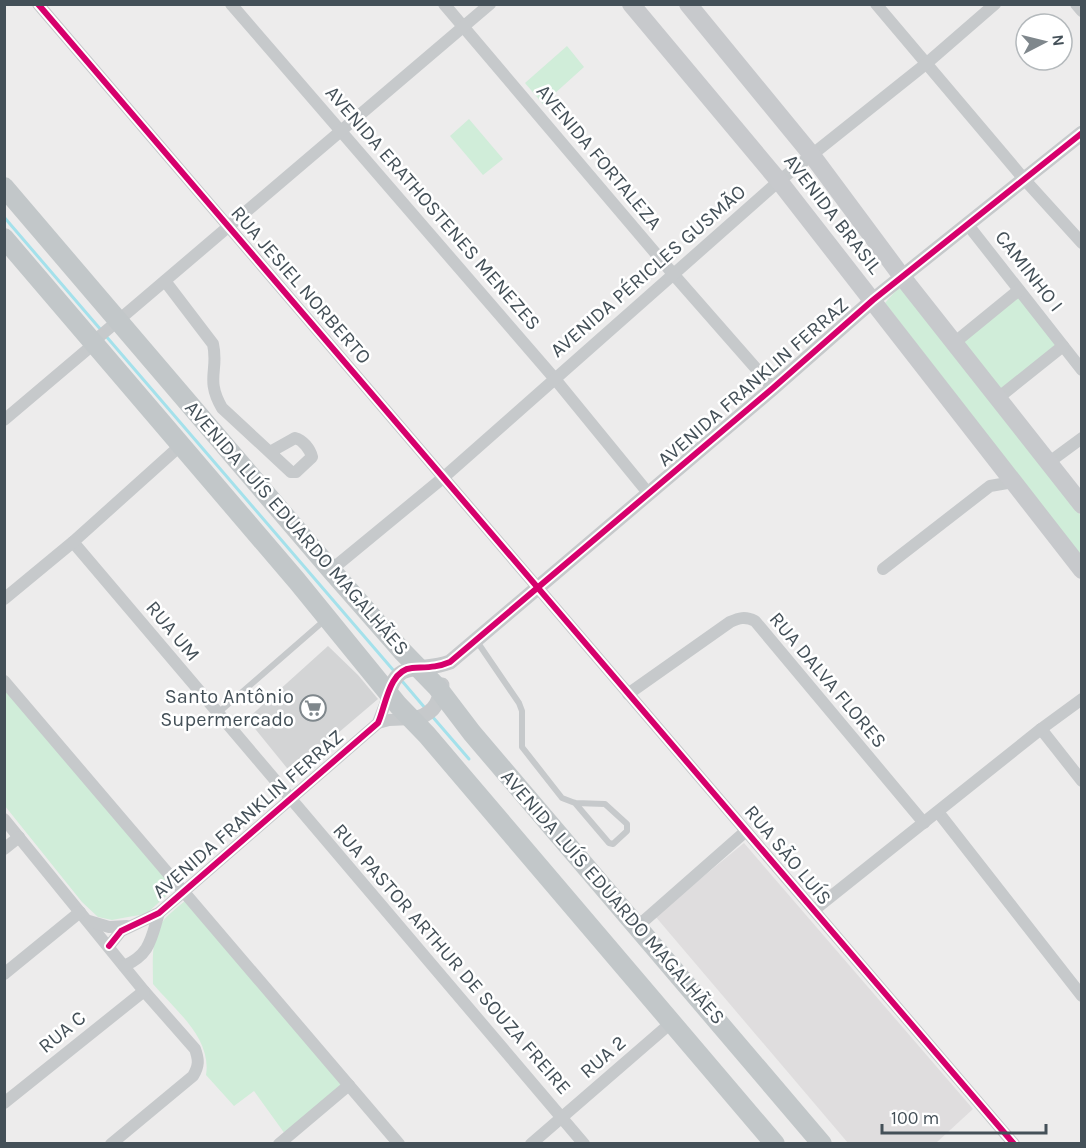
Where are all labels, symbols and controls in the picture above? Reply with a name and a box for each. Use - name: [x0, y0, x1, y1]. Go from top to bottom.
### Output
- north arrow: [1014, 12, 1074, 72]
- text: N: [1048, 33, 1069, 47]
- street label: AVENIDA FORTALEZA: [532, 80, 666, 234]
- street label: AVENIDA ERATHOSTENES MENEZES: [321, 81, 545, 335]
- street label: AVENIDA BRASIL: [779, 150, 887, 279]
- street label: AVENIDA PÉRICLES GUSMÃO: [545, 179, 750, 362]
- street label: RUA JESIEL NORBERTO: [226, 201, 376, 369]
- street label: CAMINHO I: [990, 226, 1068, 316]
- street label: AVENIDA FRANKLIN FERRAZ: [653, 293, 853, 471]
- street label: AVENIDA LUÍS EDUARDO MAGALHÃES: [180, 395, 414, 660]
- street label: RUA UM: [141, 596, 205, 666]
- street label: RUA DALVA FLORES: [765, 608, 891, 752]
- place label: Santo Antônio Supermercado: [160, 685, 294, 731]
- supermarket icon: Santo Antônio Supermercado: [298, 693, 328, 723]
- street label: AVENIDA FRANKLIN FERRAZ: [148, 725, 348, 903]
- street label: AVENIDA LUÍS EDUARDO MAGALHÃES: [496, 764, 730, 1029]
- street label: RUA SÃO LUÍS: [740, 800, 837, 909]
- street label: RUA PASTOR ARTHUR DE SOUZA FREIRE: [328, 819, 576, 1099]
- street label: RUA C: [34, 1006, 90, 1058]
- street label: RUA 2: [575, 1031, 631, 1083]
- scale bar: [882, 1097, 1046, 1135]
- text: 100 m: [891, 1107, 939, 1129]

